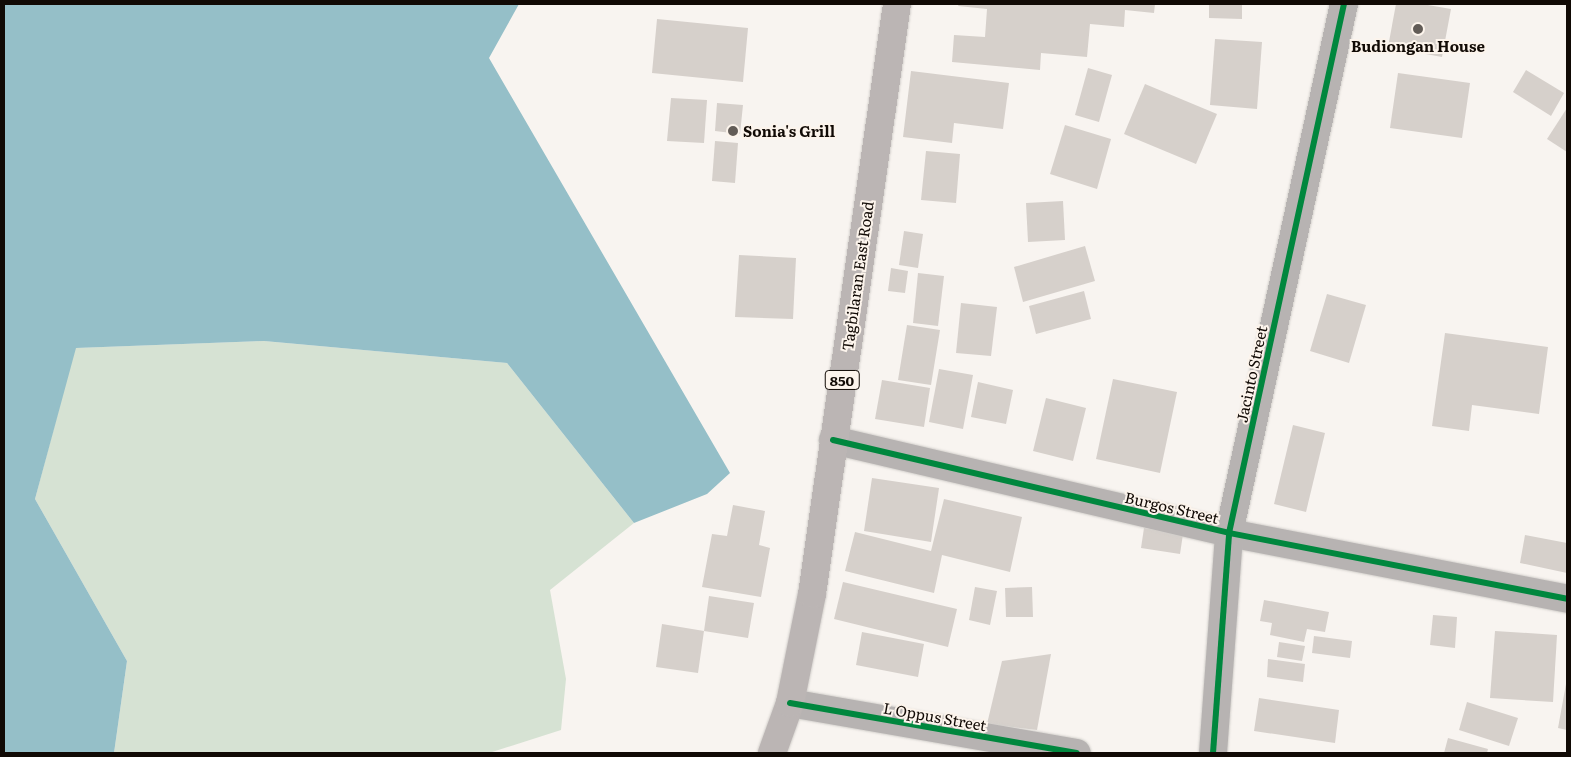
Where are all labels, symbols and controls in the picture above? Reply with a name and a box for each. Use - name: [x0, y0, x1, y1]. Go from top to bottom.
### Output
- marker: Budiongan House: [1412, 23, 1424, 35]
- place label: Budiongan House: [1351, 37, 1485, 55]
- place label: Sonia's Grill: [743, 122, 835, 140]
- marker: Sonia's Grill: [727, 125, 739, 137]
- street label: Tagbilaran East Road: [838, 200, 876, 352]
- street label: Jacinto Street: [1232, 324, 1270, 424]
- road number: 850: [824, 368, 860, 392]
- street label: Burgos Street: [1123, 487, 1221, 527]
- street label: L Oppus Street: [882, 698, 988, 734]

